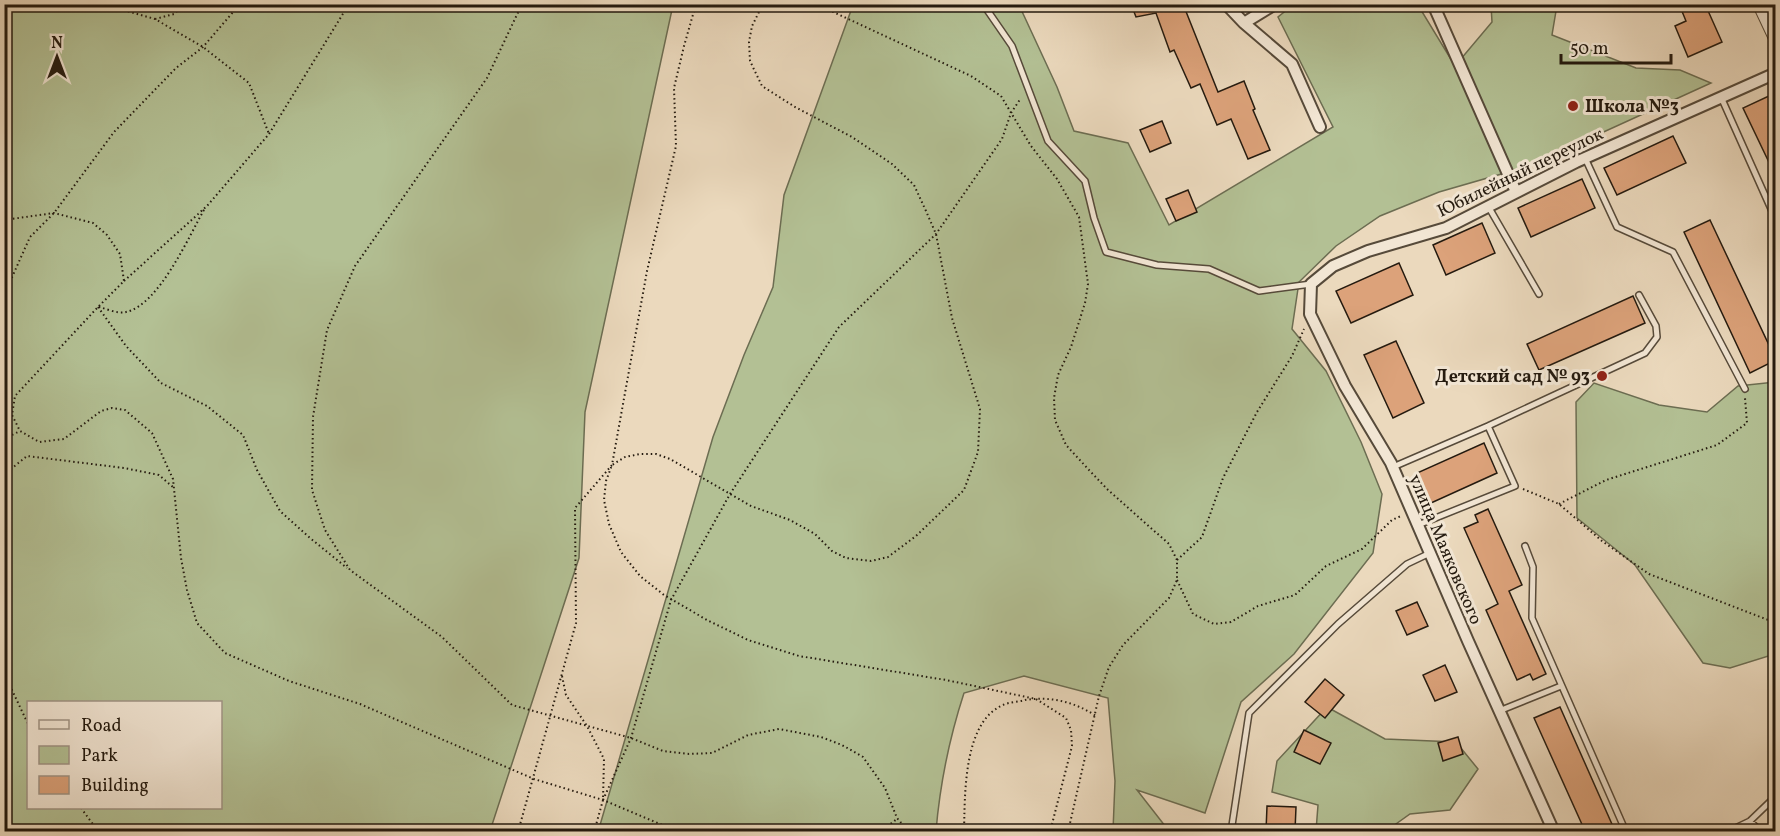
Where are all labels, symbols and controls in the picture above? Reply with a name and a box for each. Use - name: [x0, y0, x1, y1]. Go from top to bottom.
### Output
- north arrow: [27, 27, 87, 87]
- scale bar: [1561, 27, 1670, 65]
- text: N: [51, 33, 63, 55]
- text: 50 m: [1570, 37, 1609, 62]
- place label: Школа №3: [1585, 95, 1679, 120]
- marker: Школа №3: [1566, 99, 1580, 113]
- street label: Юбилейный переулок: [1433, 122, 1608, 225]
- place label: Детский сад № 93: [1435, 365, 1590, 390]
- marker: Детский сад № 93: [1595, 369, 1609, 383]
- street label: улица Маяковского: [1402, 471, 1488, 629]
- legend: [27, 701, 222, 809]
- text: Road: [81, 714, 122, 739]
- text: Park: [81, 744, 118, 769]
- text: Building: [81, 774, 149, 799]

